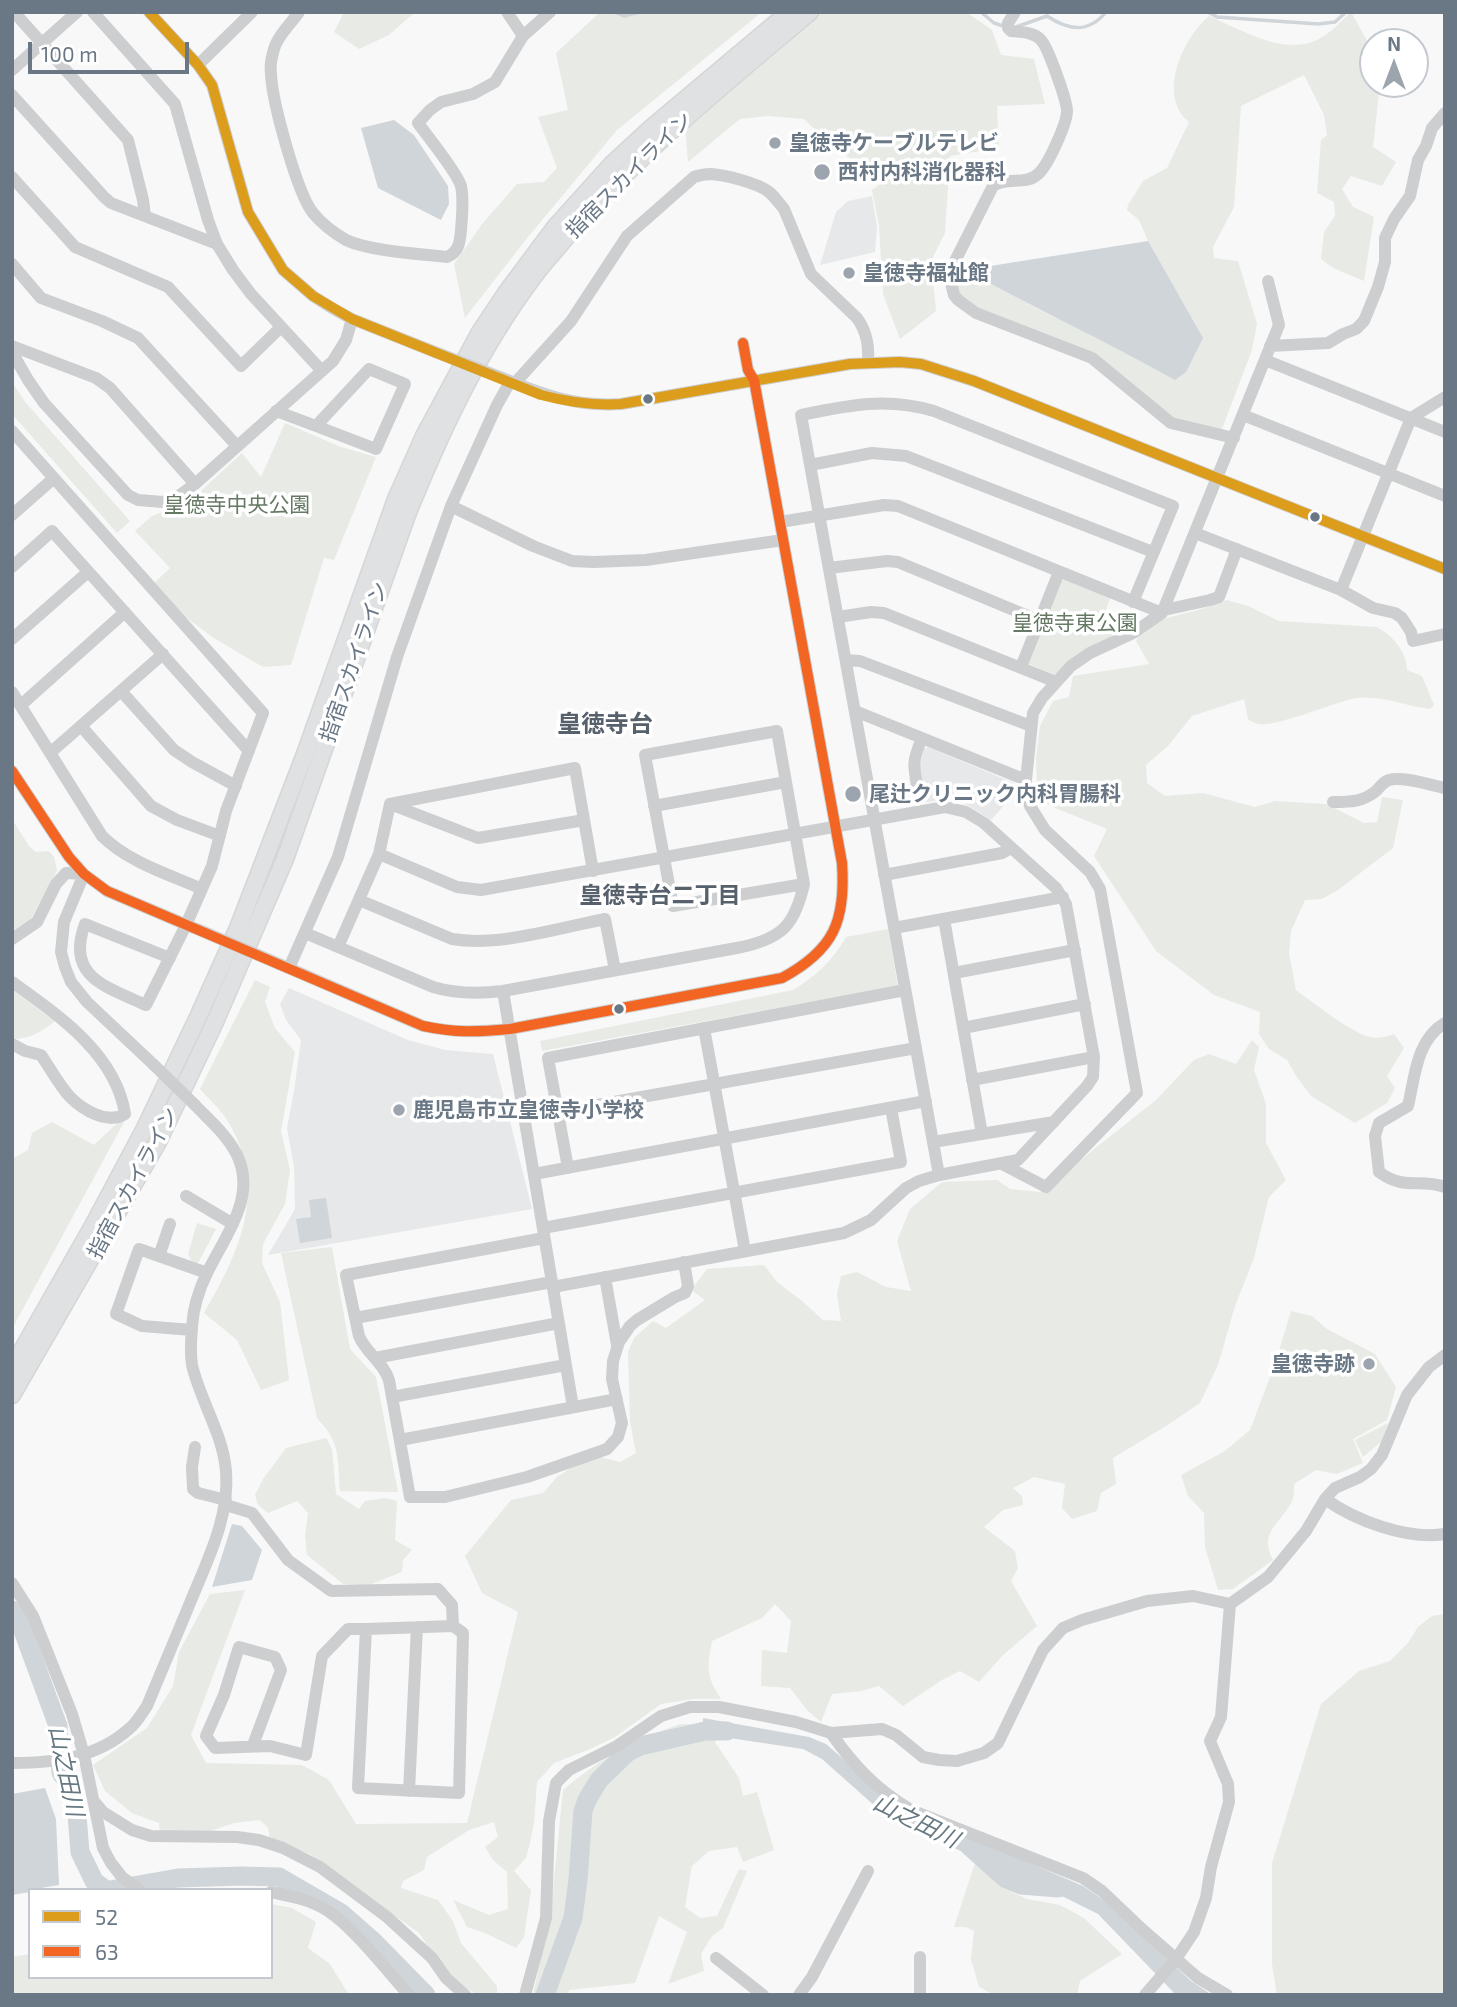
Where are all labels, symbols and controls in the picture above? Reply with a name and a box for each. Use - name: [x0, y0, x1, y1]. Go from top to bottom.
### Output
- scale bar: [32, 28, 192, 72]
- north arrow: [1359, 28, 1429, 98]
- text: N: [1387, 32, 1401, 55]
- text: 100 m: [41, 41, 98, 66]
- street label: 指宿スカイライン: [561, 107, 697, 243]
- place label: 皇徳寺ケーブルテレビ: [789, 130, 999, 156]
- marker: 皇徳寺ケーブルテレビ: [767, 135, 783, 151]
- place label: 西村内科消化器科: [838, 159, 1006, 185]
- marker: 西村内科消化器科: [812, 162, 832, 182]
- place label: 皇徳寺福祉館: [863, 260, 989, 286]
- marker: 皇徳寺福祉館: [841, 265, 857, 281]
- unlabelled marker: [641, 392, 655, 406]
- park label: 皇徳寺中央公園: [164, 492, 310, 518]
- unlabelled marker: [1308, 510, 1322, 524]
- street label: 指宿スカイライン: [315, 578, 393, 746]
- park label: 皇徳寺東公園: [1012, 610, 1138, 636]
- district label: 皇徳寺台: [557, 710, 653, 738]
- place label: 尾辻クリニック内科胃腸科: [869, 781, 1121, 807]
- marker: 尾辻クリニック内科胃腸科: [843, 784, 863, 804]
- district label: 皇徳寺台二丁目: [580, 881, 740, 909]
- unlabelled marker: [612, 1002, 626, 1016]
- place label: 鹿児島市立皇徳寺小学校: [413, 1097, 644, 1123]
- marker: 鹿児島市立皇徳寺小学校: [391, 1102, 407, 1118]
- street label: 指宿スカイライン: [82, 1103, 184, 1263]
- place label: 皇徳寺跡: [1271, 1351, 1355, 1377]
- marker: 皇徳寺跡: [1361, 1356, 1377, 1372]
- water label: 山之田川: [43, 1723, 89, 1819]
- water label: 山之田川: [869, 1788, 963, 1854]
- legend: [28, 1888, 273, 1979]
- text: 52: [95, 1904, 118, 1929]
- text: 63: [95, 1939, 119, 1964]

